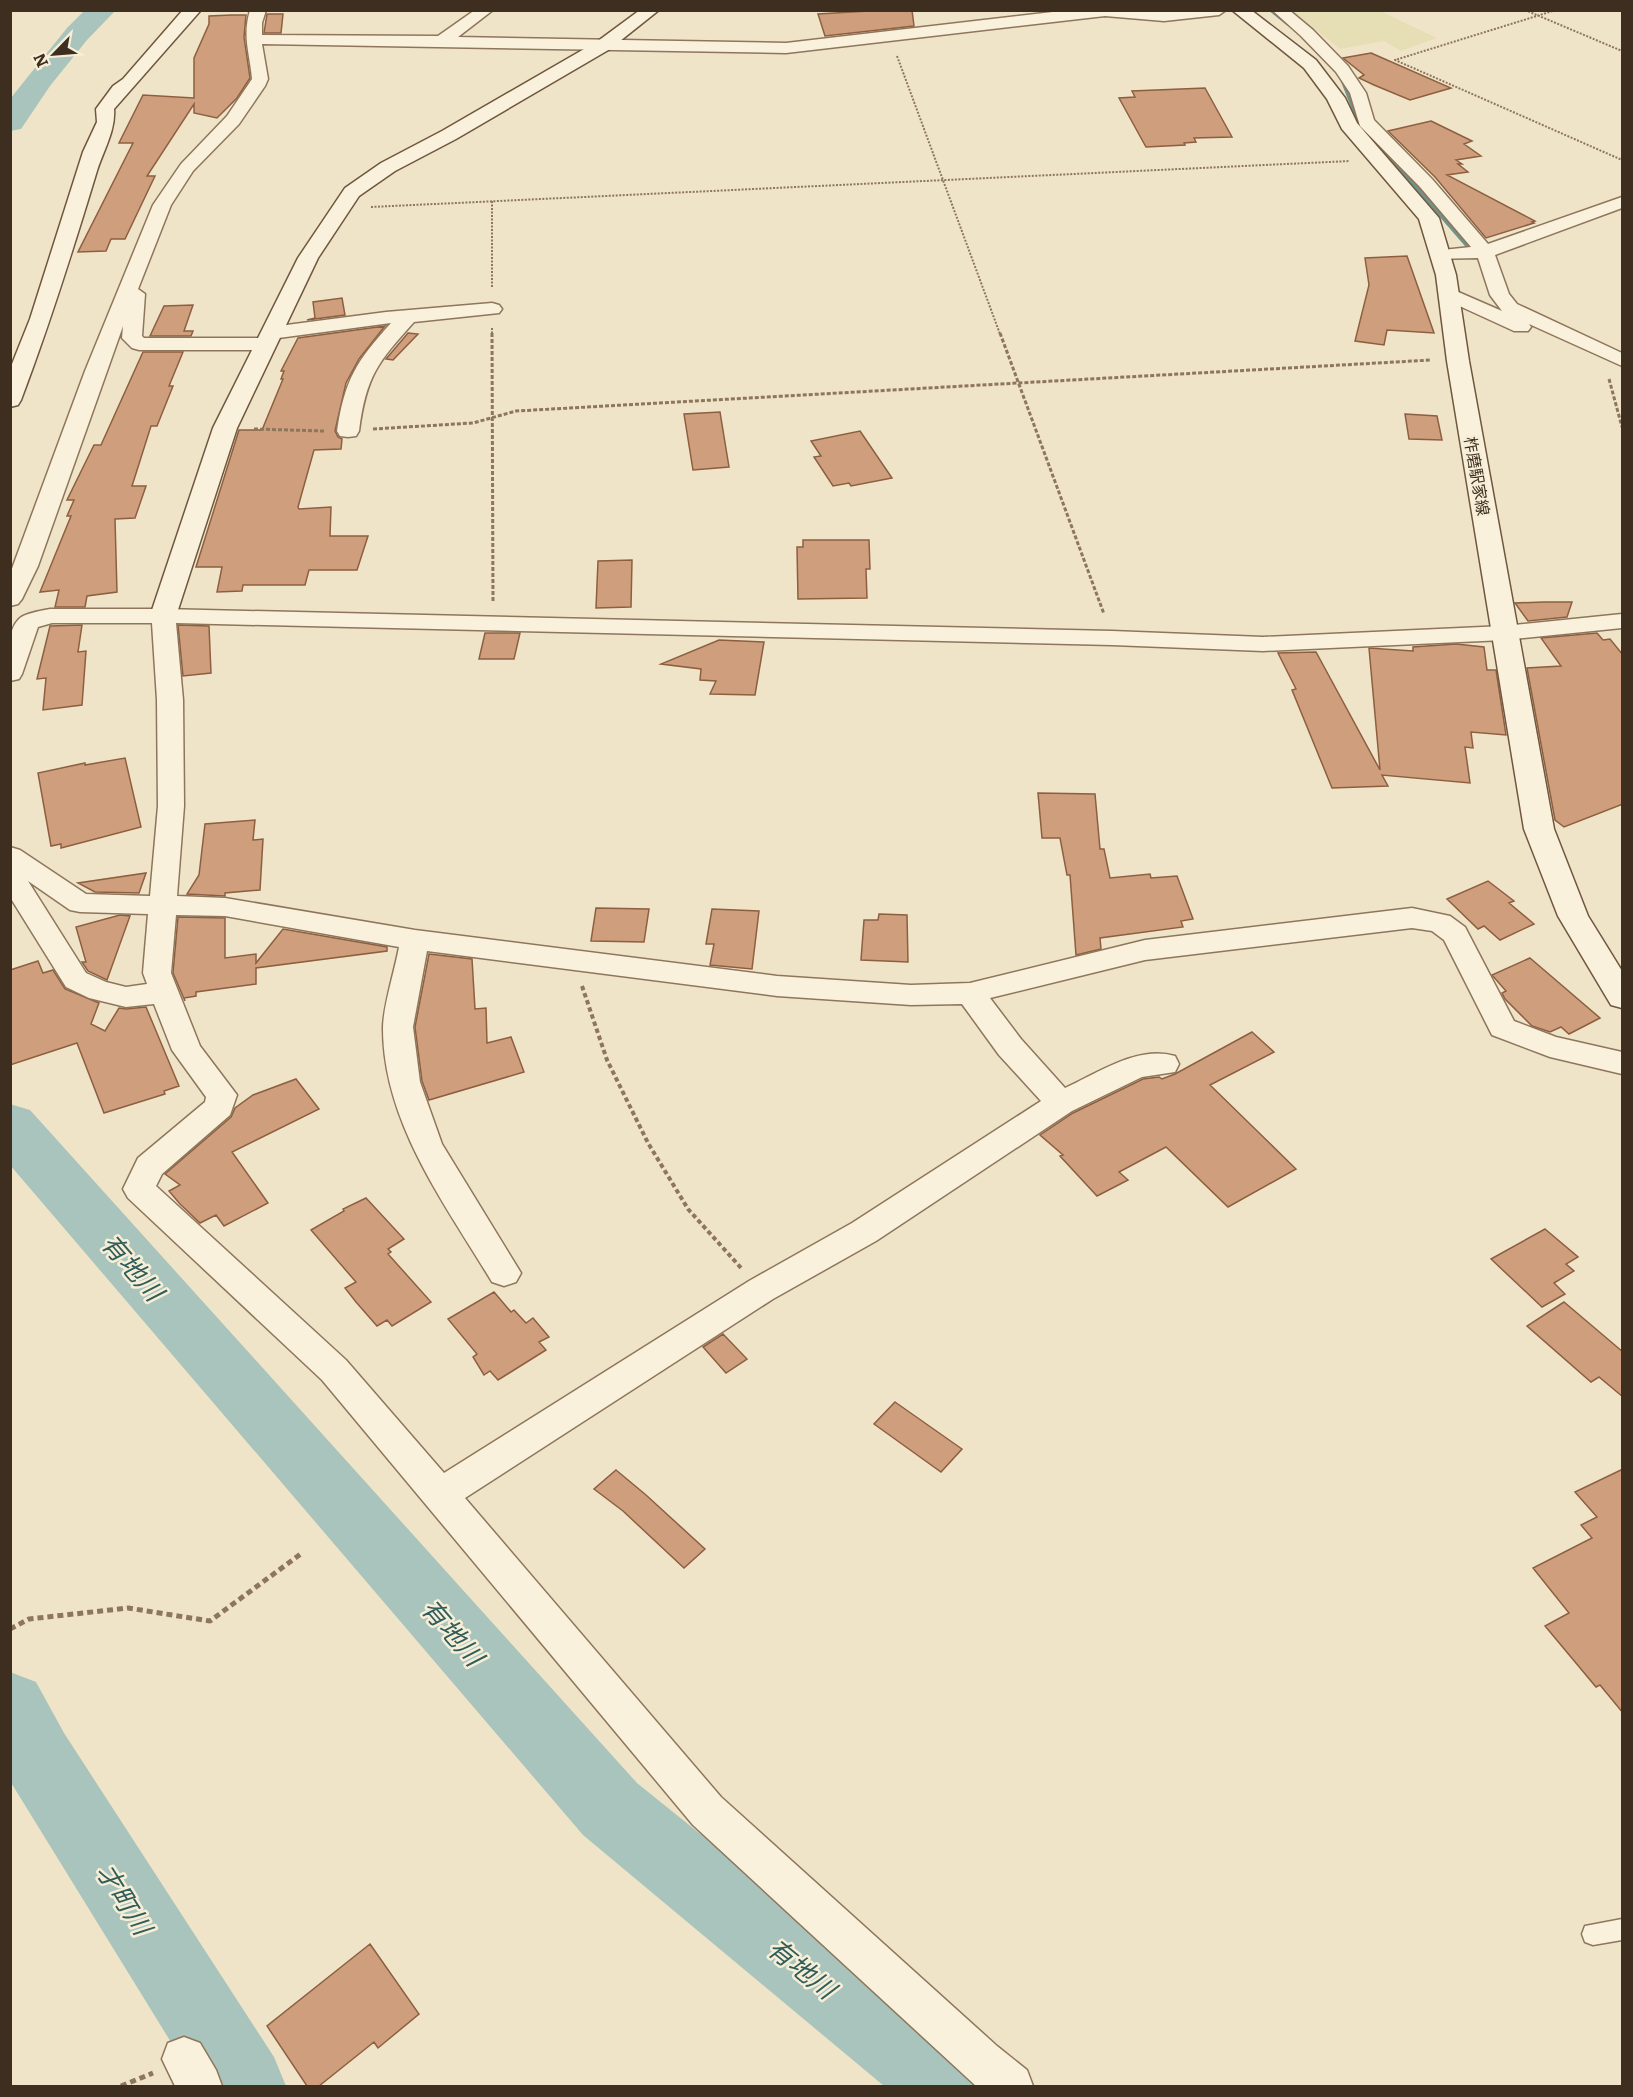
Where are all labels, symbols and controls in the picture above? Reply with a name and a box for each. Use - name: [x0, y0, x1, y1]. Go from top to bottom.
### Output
- north arrow: [24, 24, 84, 84]
- text: N: [26, 50, 53, 72]
- street label: 柞磨駅家線: [1459, 435, 1497, 517]
- water label: 有地川: [94, 1224, 176, 1310]
- water label: 有地川: [414, 1589, 496, 1675]
- water label: 才町川: [89, 1855, 165, 1944]
- water label: 有地川: [760, 1927, 848, 2009]

